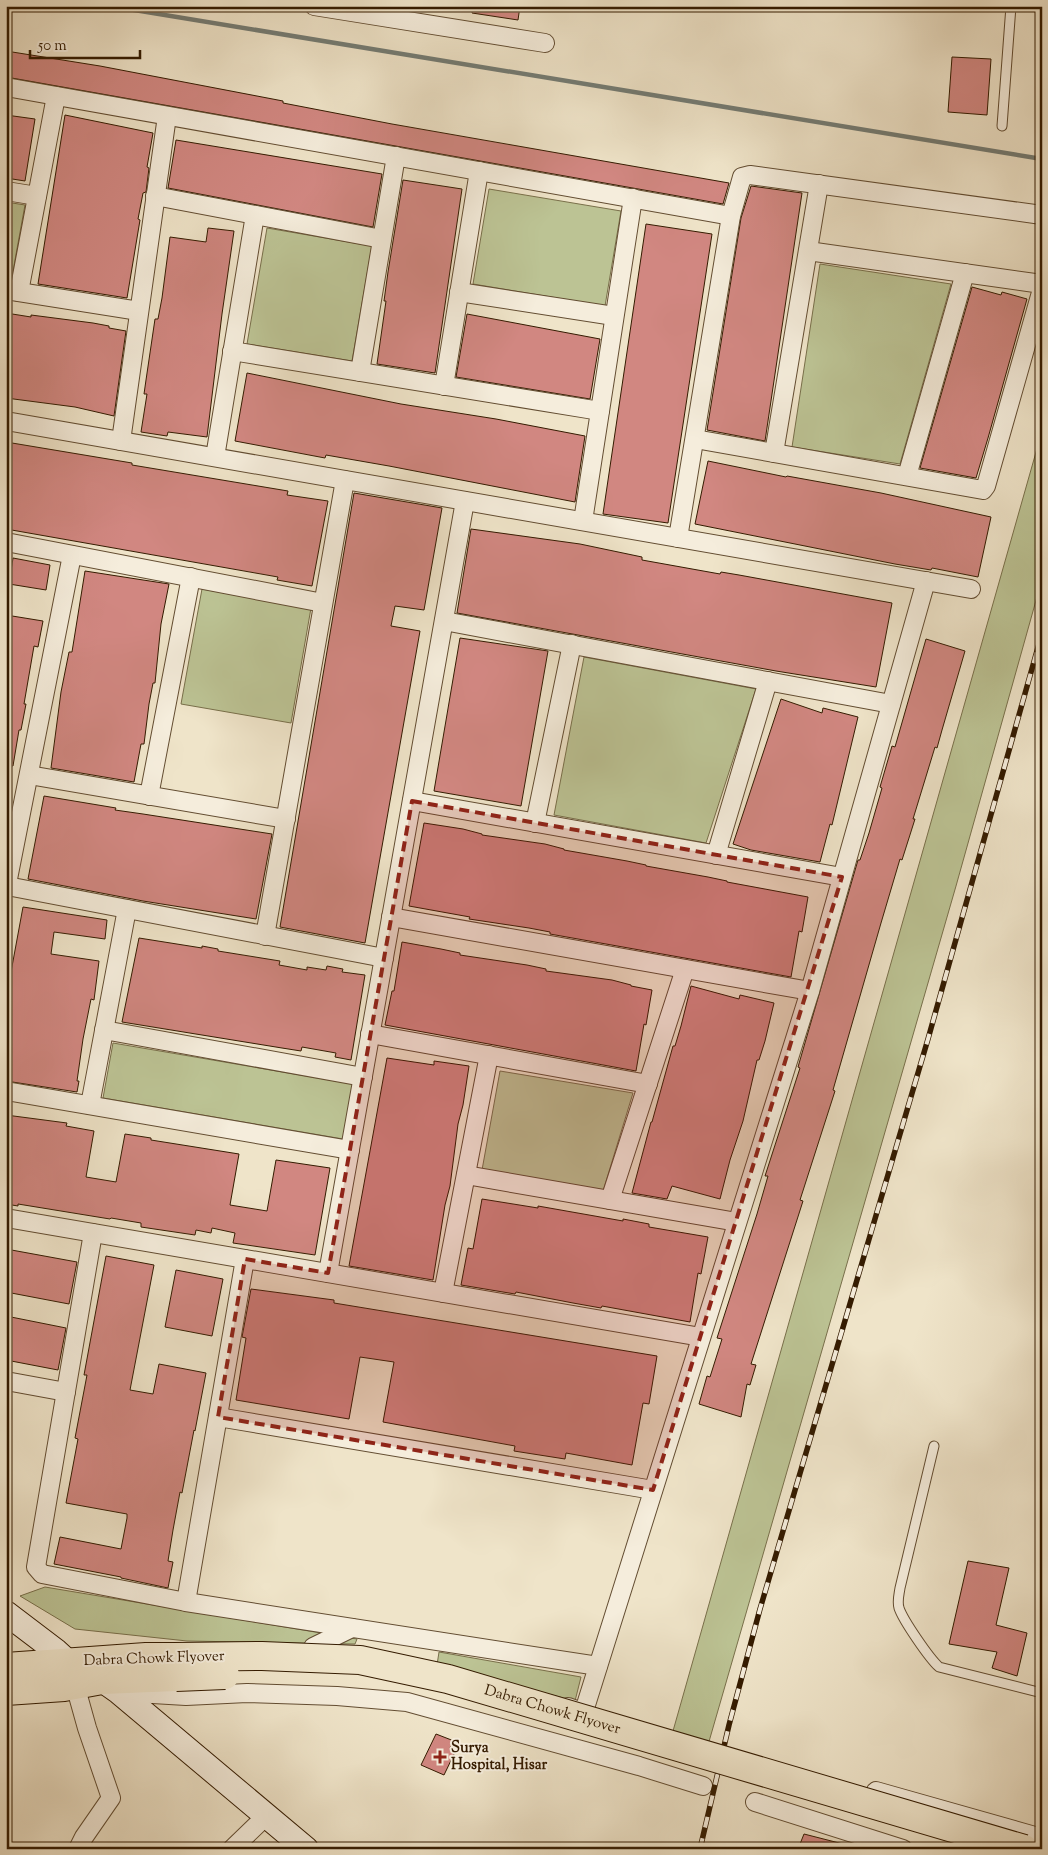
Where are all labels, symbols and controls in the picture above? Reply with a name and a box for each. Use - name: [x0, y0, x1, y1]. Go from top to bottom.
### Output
- scale bar: [30, 28, 140, 60]
- text: 50 m: [37, 36, 67, 57]
- street label: Dabra Chowk Flyover: [83, 1646, 225, 1672]
- street label: Dabra Chowk Flyover: [482, 1680, 623, 1740]
- place label: Surya Hospital, Hisar: [451, 1738, 547, 1776]
- marker: Surya Hospital, Hisar: [433, 1750, 447, 1764]

